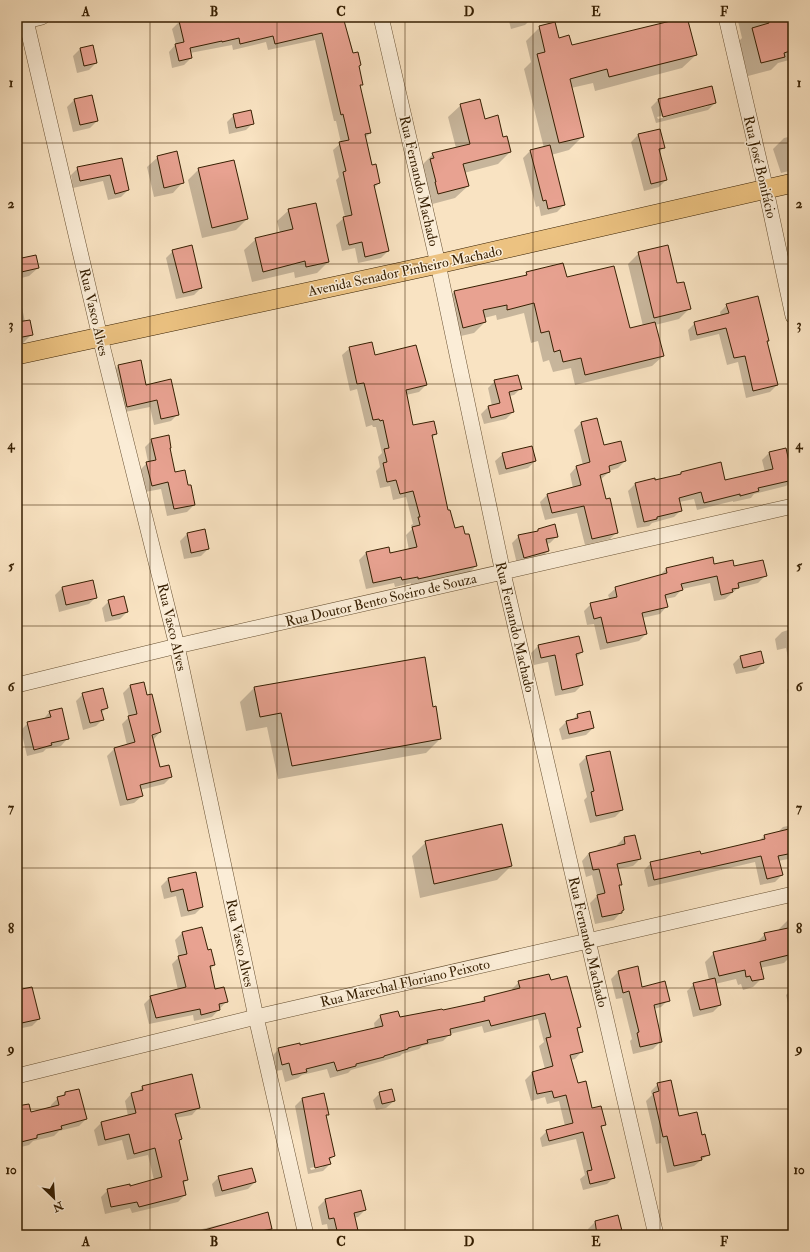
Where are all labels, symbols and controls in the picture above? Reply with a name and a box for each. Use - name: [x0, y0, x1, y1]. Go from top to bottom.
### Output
- text: A: [81, 4, 91, 20]
- text: B: [210, 4, 218, 20]
- text: C: [336, 4, 346, 20]
- text: D: [464, 4, 475, 20]
- text: E: [591, 4, 601, 20]
- text: F: [720, 4, 729, 20]
- text: 1: [9, 75, 14, 91]
- text: 1: [797, 75, 802, 91]
- street label: Rua Fernando Machado: [396, 114, 442, 248]
- street label: Rua José Bonifácio: [740, 114, 780, 220]
- text: 2: [8, 196, 15, 212]
- text: 2: [796, 196, 803, 212]
- street label: Avenida Senador Pinheiro Machado: [306, 242, 504, 300]
- street label: Rua Vasco Alves: [76, 267, 112, 358]
- text: 3: [9, 317, 14, 333]
- text: 3: [797, 317, 802, 333]
- text: 4: [6, 437, 15, 453]
- text: 4: [794, 437, 803, 453]
- text: 5: [8, 558, 14, 574]
- text: 5: [796, 558, 802, 574]
- street label: Rua Fernando Machado: [492, 560, 538, 694]
- street label: Rua Doutor Bento Soeiro de Souza: [284, 570, 479, 630]
- street label: Rua Vasco Alves: [154, 582, 190, 673]
- text: 6: [8, 679, 16, 695]
- text: 6: [796, 679, 804, 695]
- text: 7: [8, 800, 15, 816]
- text: 7: [796, 800, 803, 816]
- street label: Rua Fernando Machado: [565, 875, 611, 1009]
- street label: Rua Vasco Alves: [222, 898, 258, 989]
- text: 8: [8, 921, 14, 937]
- text: 8: [796, 921, 802, 937]
- street label: Rua Marechal Floriano Peixoto: [319, 955, 492, 1011]
- text: 9: [6, 1041, 15, 1057]
- text: 9: [794, 1041, 803, 1057]
- text: 10: [5, 1162, 17, 1178]
- text: 10: [793, 1162, 805, 1178]
- north arrow: [34, 1178, 74, 1218]
- text: N: [50, 1198, 66, 1215]
- text: A: [81, 1234, 91, 1250]
- text: B: [210, 1234, 218, 1250]
- text: C: [336, 1234, 346, 1250]
- text: D: [464, 1234, 475, 1250]
- text: E: [591, 1234, 601, 1250]
- text: F: [720, 1234, 729, 1250]

